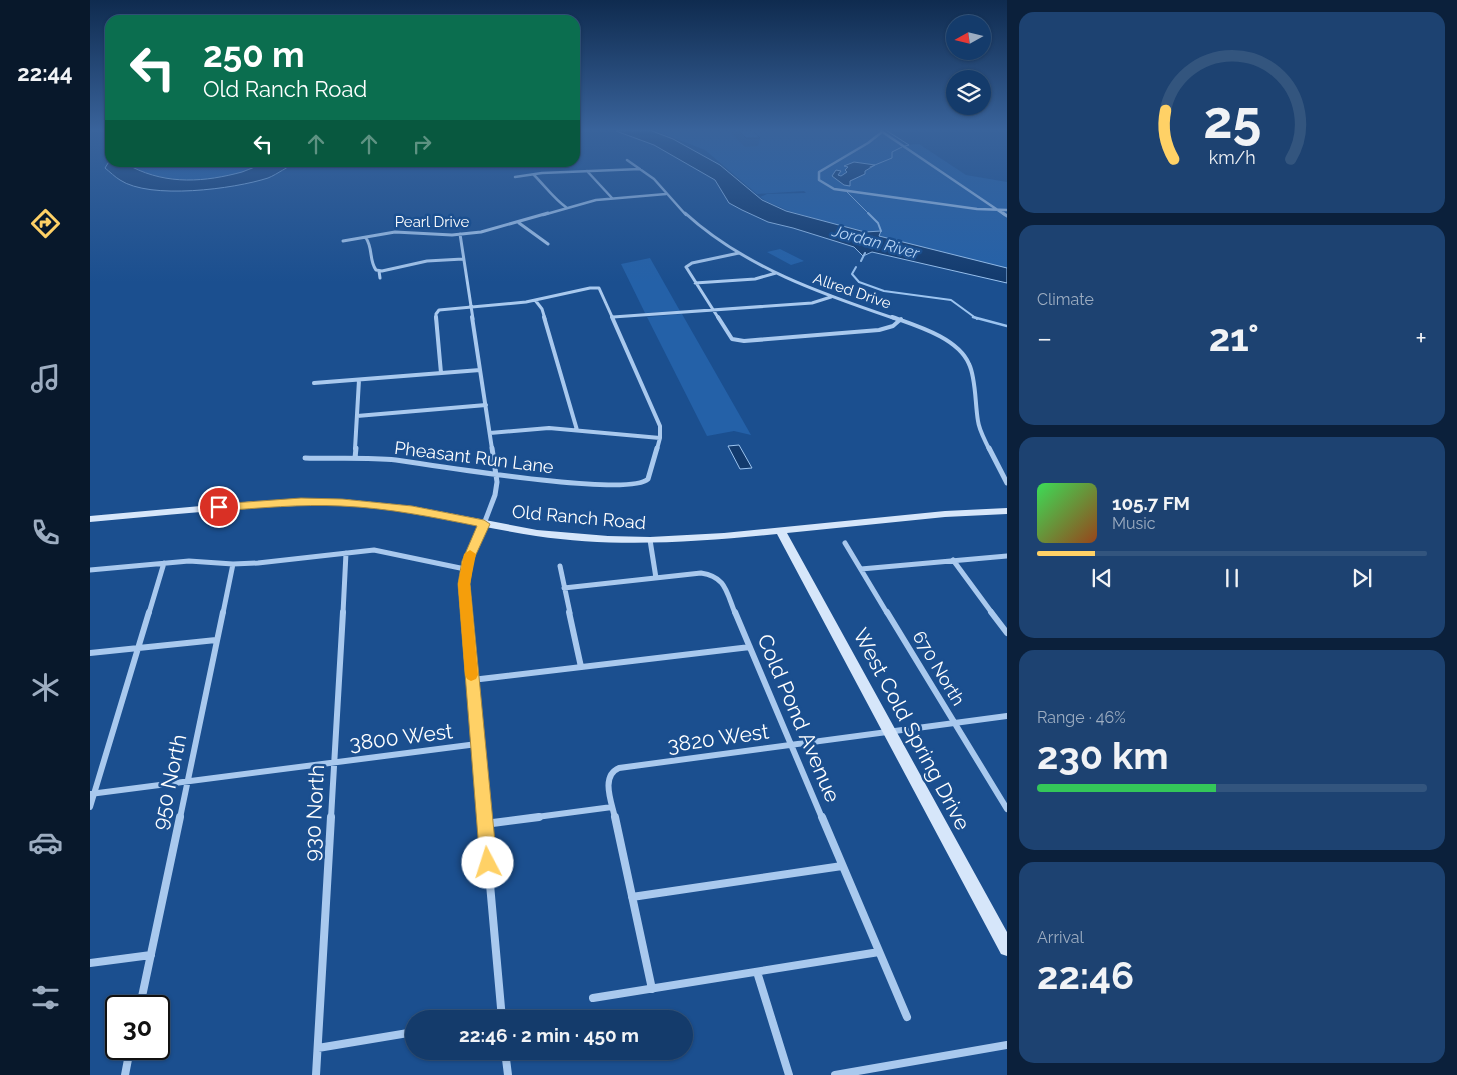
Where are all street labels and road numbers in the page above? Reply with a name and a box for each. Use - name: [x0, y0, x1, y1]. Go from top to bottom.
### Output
- street label: Pearl Drive: [395, 213, 470, 231]
- street label: Allred Drive: [811, 269, 893, 313]
- street label: Pheasant Run Lane: [393, 437, 555, 477]
- street label: Old Ranch Road: [511, 501, 647, 533]
- street label: West Cold Spring Drive: [848, 624, 976, 834]
- street label: 670 North: [909, 627, 969, 709]
- street label: Cold Pond Avenue: [752, 630, 846, 806]
- street label: 3800 West: [348, 718, 454, 756]
- street label: 3820 West: [666, 719, 770, 757]
- street label: 950 North: [147, 732, 191, 832]
- street label: 930 North: [299, 764, 329, 862]

